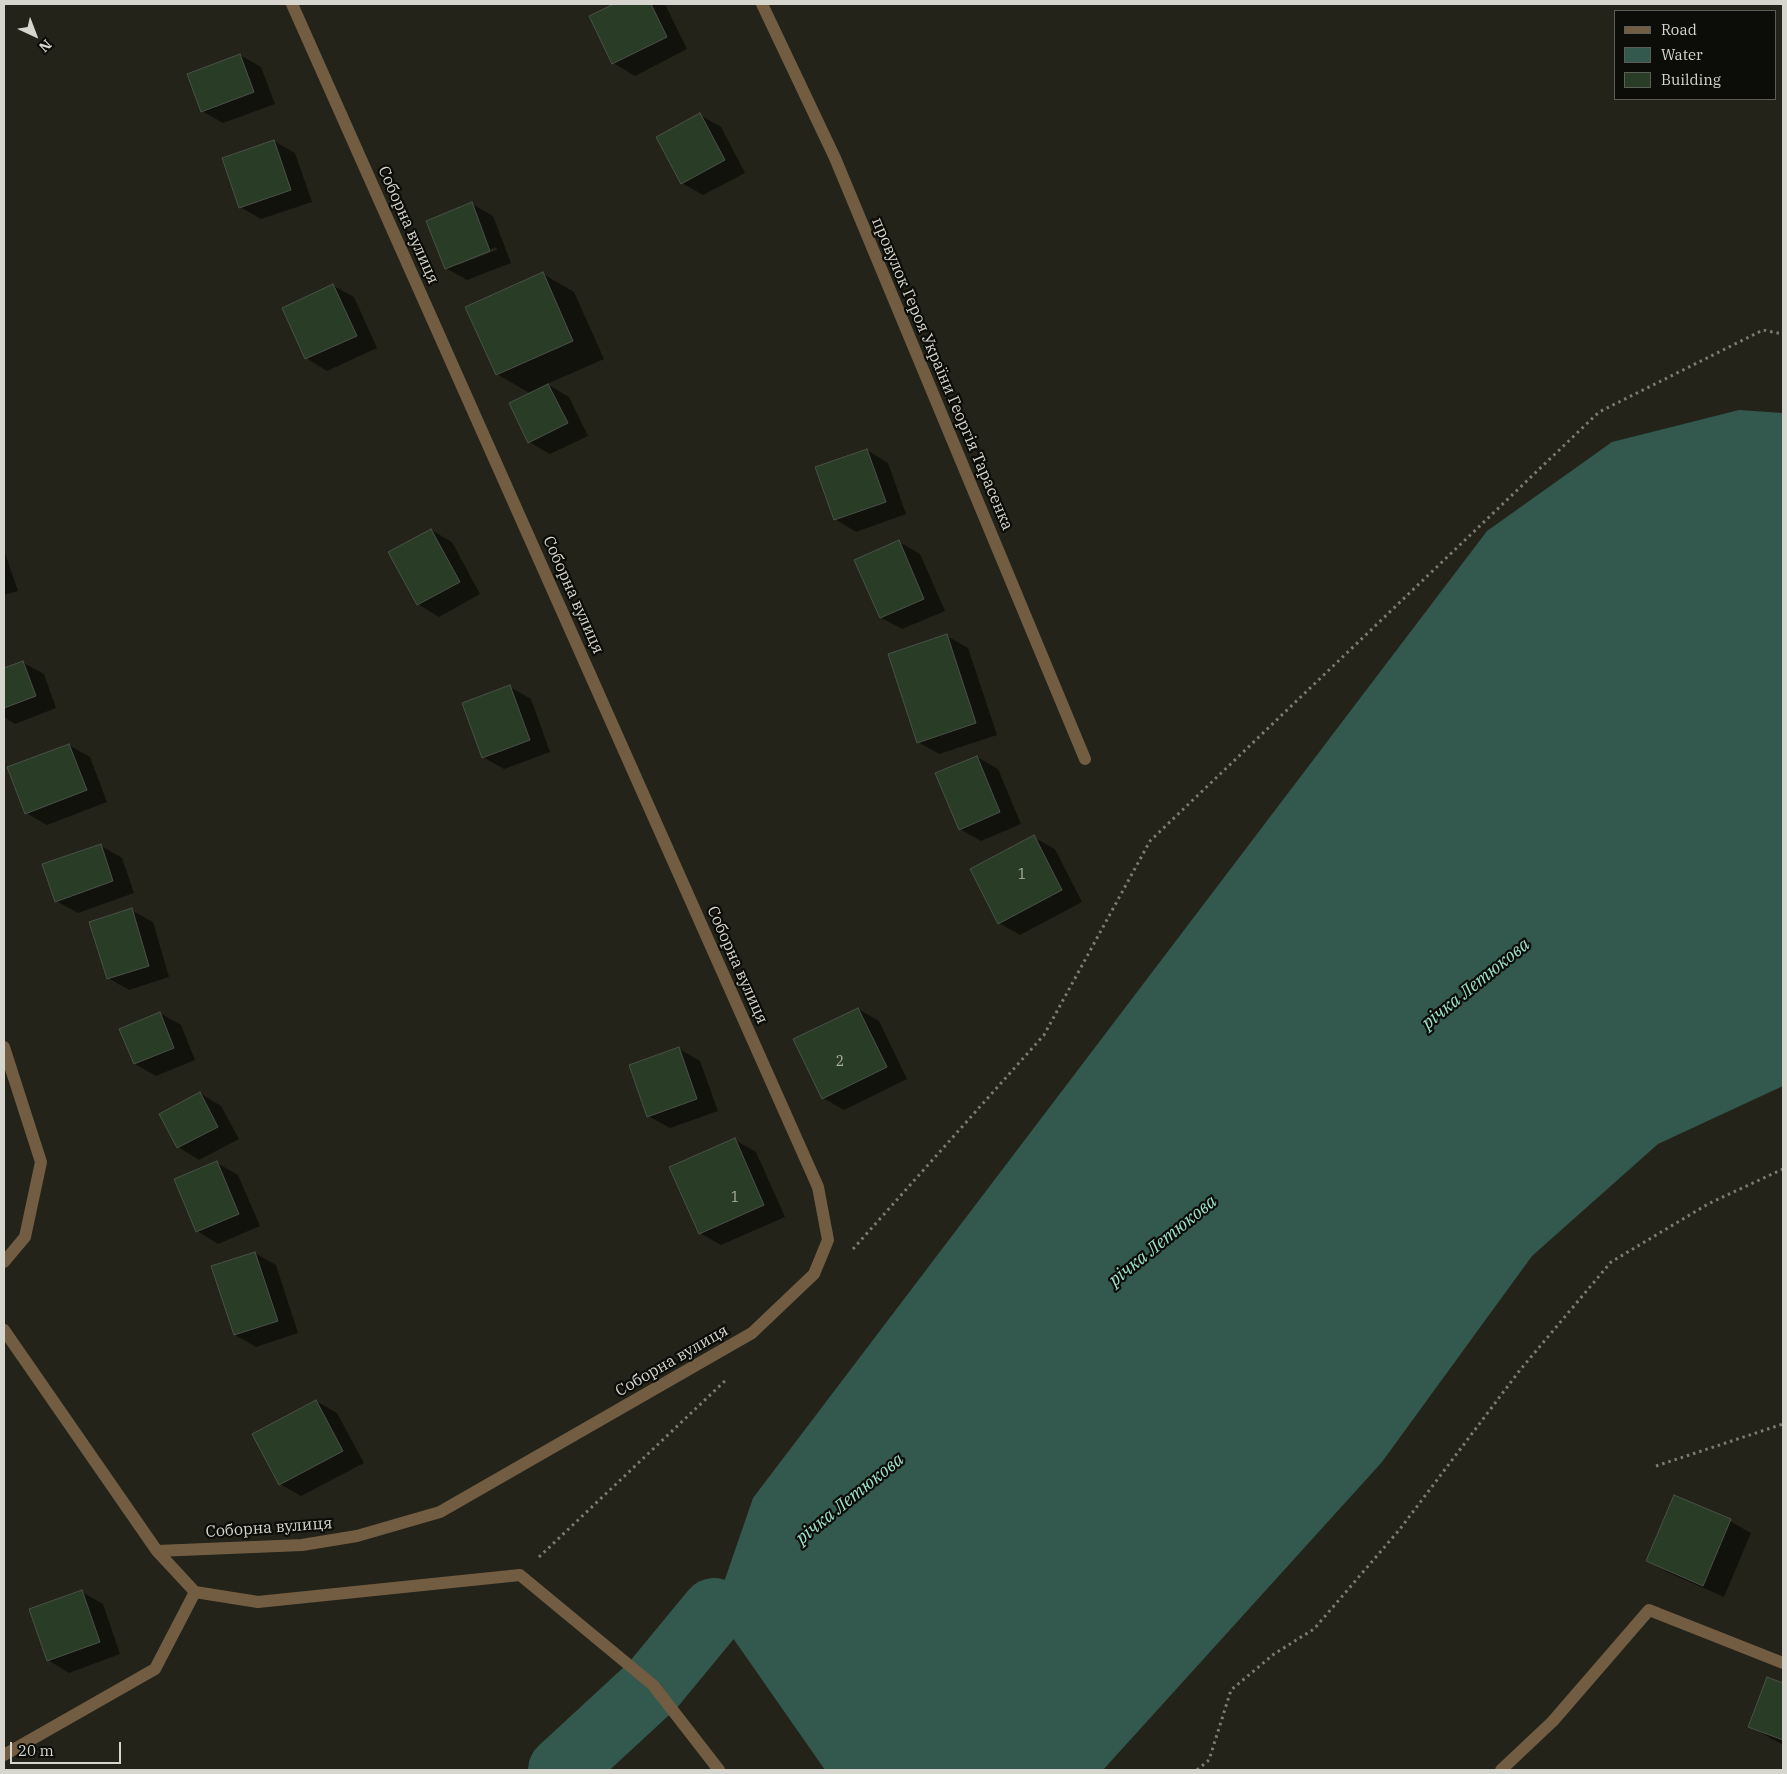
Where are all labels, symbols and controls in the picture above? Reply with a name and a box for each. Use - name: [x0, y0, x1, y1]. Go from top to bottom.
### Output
- north arrow: [10, 10, 60, 60]
- legend: [1614, 10, 1777, 100]
- text: Road: [1661, 20, 1697, 39]
- text: N: [35, 36, 55, 56]
- text: Water: [1661, 45, 1703, 64]
- text: Building: [1661, 70, 1721, 89]
- street label: Соборна вулиця: [373, 163, 443, 287]
- street label: провулок Героя України Георгія Тарасенка: [867, 215, 1017, 533]
- street label: Соборна вулиця: [538, 533, 608, 657]
- house number: 1: [1018, 867, 1026, 883]
- street label: Соборна вулиця: [702, 903, 772, 1027]
- water label: річка Летюкова: [1418, 934, 1534, 1034]
- house number: 2: [836, 1054, 844, 1070]
- house number: 1: [731, 1190, 739, 1206]
- water label: річка Летюкова: [1105, 1191, 1221, 1291]
- street label: Соборна вулиця: [612, 1321, 732, 1401]
- water label: річка Летюкова: [792, 1449, 908, 1549]
- street label: Соборна вулиця: [205, 1514, 333, 1542]
- scale bar: [12, 1732, 124, 1764]
- text: 20 m: [18, 1741, 54, 1760]

